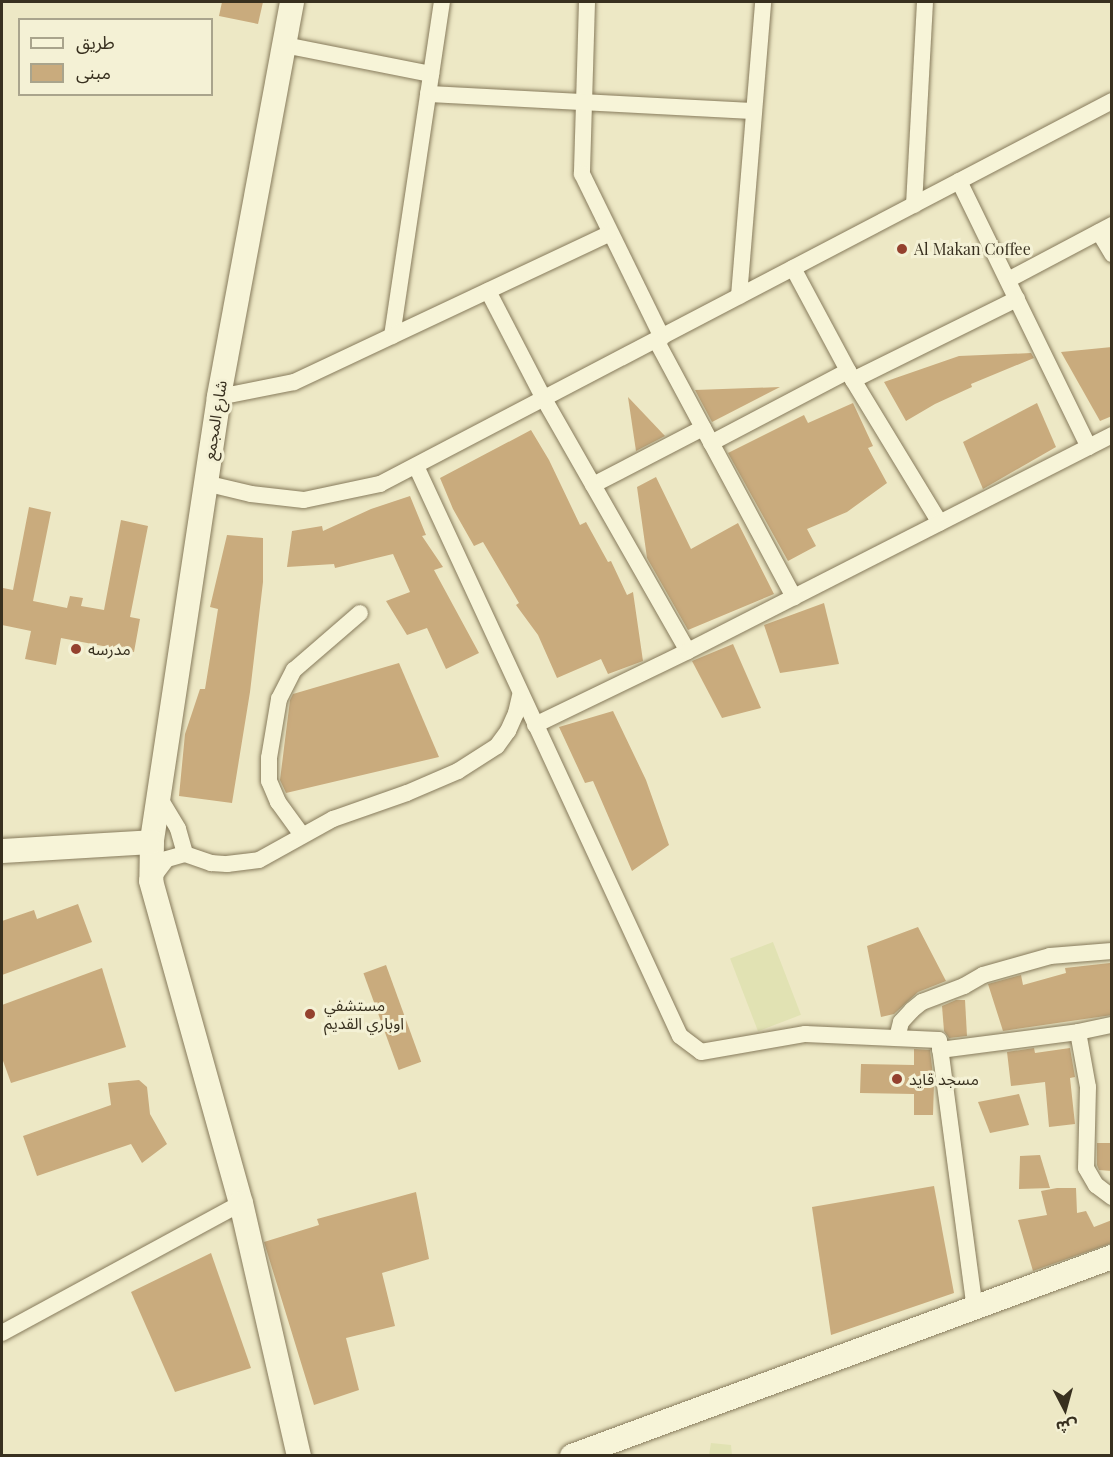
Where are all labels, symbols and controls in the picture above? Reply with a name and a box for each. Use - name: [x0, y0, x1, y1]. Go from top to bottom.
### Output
- legend: [18, 18, 213, 96]
- text: طريق: [76, 30, 115, 54]
- text: مبنى: [76, 60, 111, 84]
- place label: Al Makan Coffee: [914, 239, 1031, 259]
- marker: Al Makan Coffee: [895, 242, 909, 256]
- street label: شارع المجمع: [199, 379, 231, 461]
- place label: مدرسه: [88, 639, 131, 659]
- marker: مدرسه: [69, 642, 83, 656]
- place label: مستشفي اوباري القديم: [324, 995, 404, 1033]
- marker: مستشفي اوباري القديم: [301, 1005, 319, 1023]
- place label: مسجد قايد: [909, 1069, 979, 1089]
- marker: مسجد قايد: [890, 1072, 904, 1086]
- north arrow: [1035, 1379, 1095, 1439]
- text: ش: [1055, 1416, 1079, 1439]

